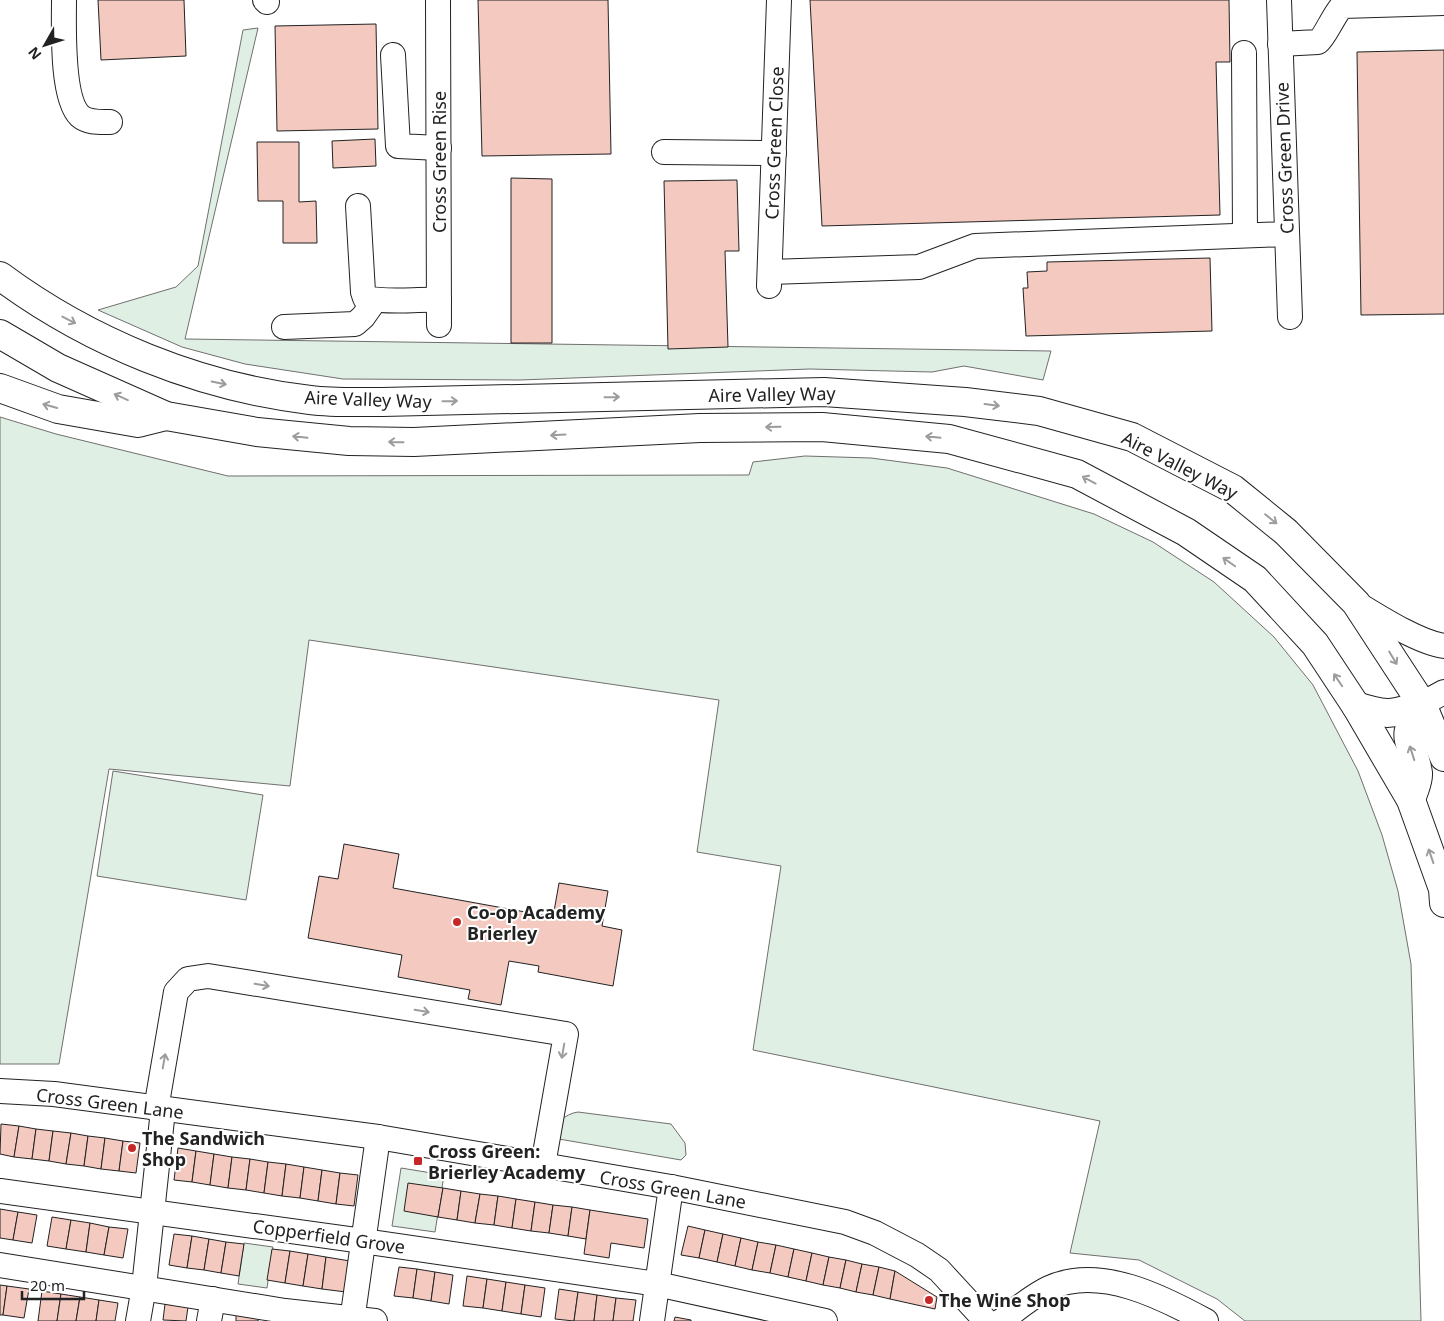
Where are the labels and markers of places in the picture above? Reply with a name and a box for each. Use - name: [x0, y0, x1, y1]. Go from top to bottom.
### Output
- place label: Co-op Academy Brierley: [467, 900, 606, 945]
- marker: Co-op Academy Brierley: [451, 916, 463, 928]
- place label: The Sandwich Shop: [142, 1126, 265, 1171]
- place label: Cross Green: Brierley Academy: [428, 1139, 586, 1184]
- marker: The Sandwich Shop: [126, 1142, 138, 1154]
- marker: Cross Green: Brierley Academy: [412, 1155, 424, 1167]
- place label: The Wine Shop: [939, 1288, 1071, 1312]
- marker: The Wine Shop: [923, 1294, 935, 1306]

